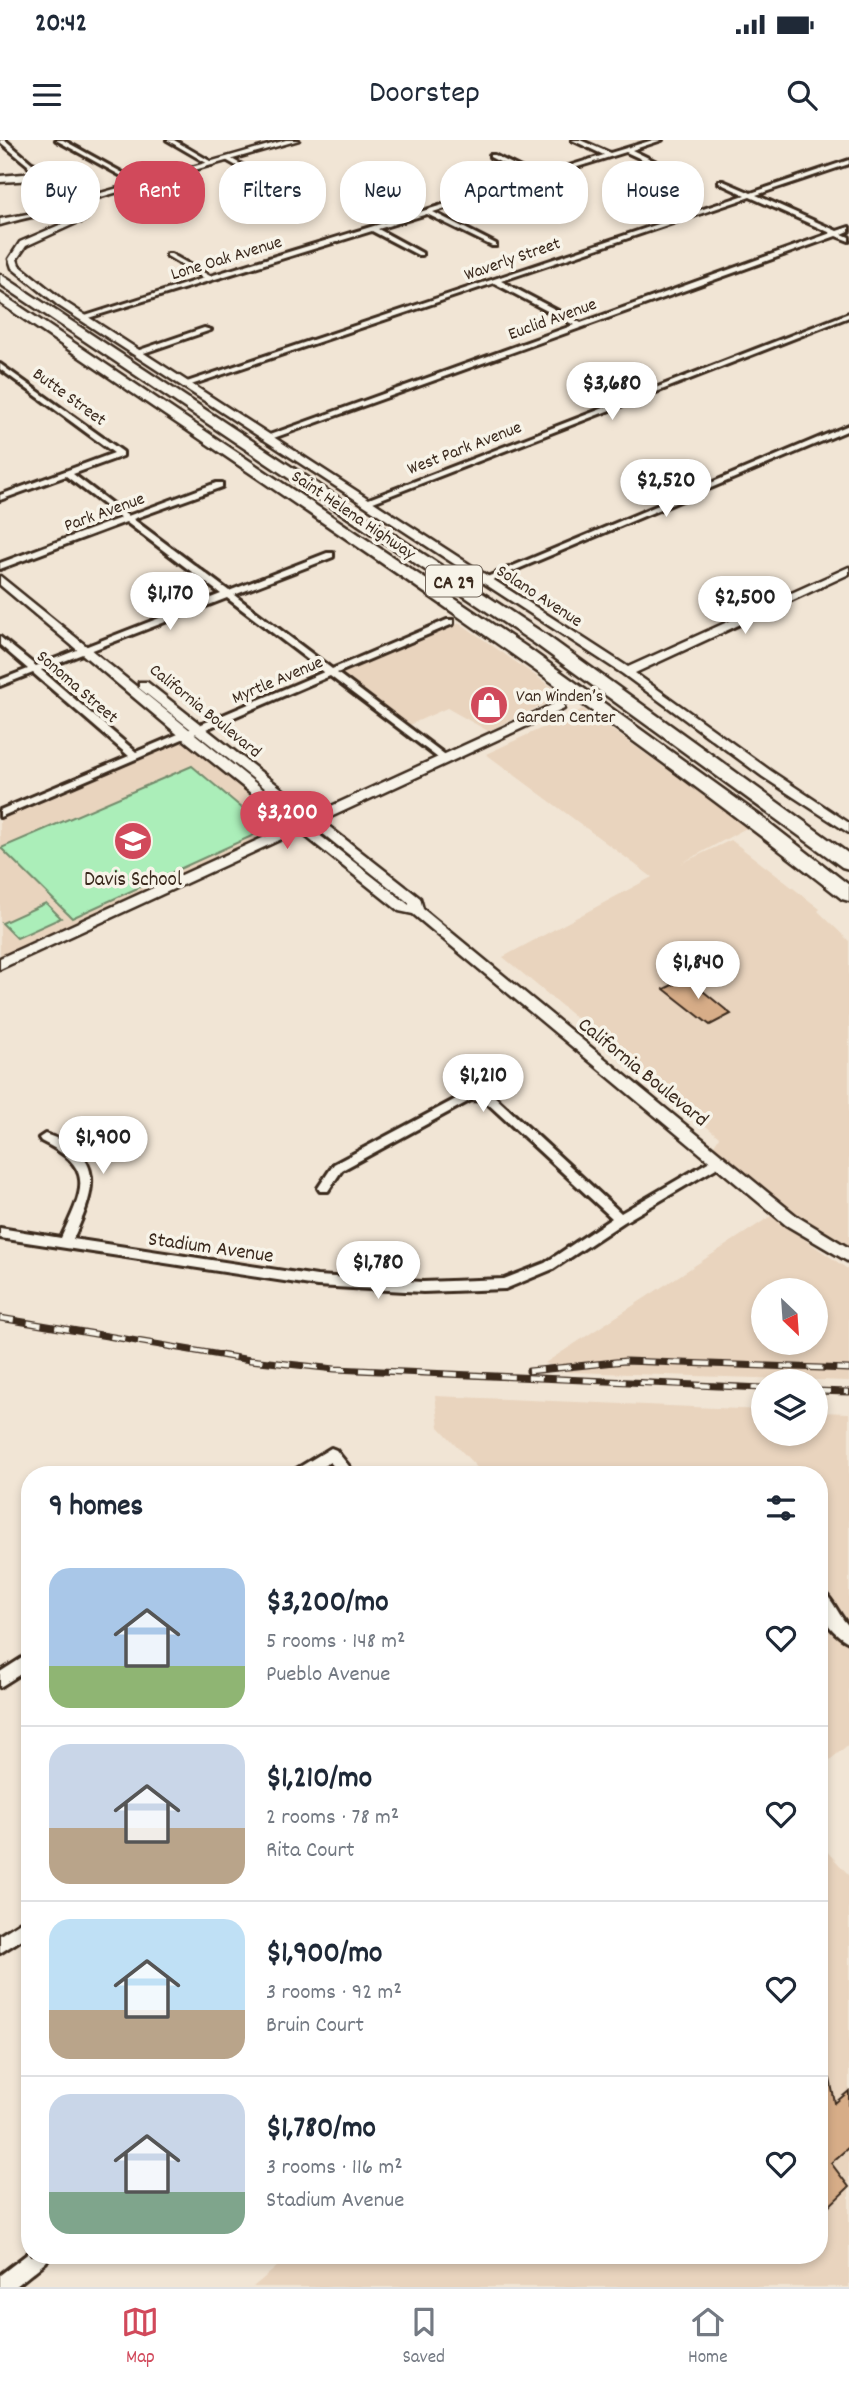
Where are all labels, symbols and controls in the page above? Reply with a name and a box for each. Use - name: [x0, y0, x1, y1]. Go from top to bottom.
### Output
- text: 20:42: [35, 6, 87, 43]
- text: Doorstep: [369, 72, 480, 118]
- icon: menu: [28, 76, 66, 114]
- icon: search: [783, 76, 821, 114]
- chip: Buy: [21, 161, 100, 224]
- chip: Rent: [114, 161, 205, 224]
- chip: Filters: [219, 161, 326, 224]
- chip: New: [340, 161, 426, 224]
- chip: Apartment: [440, 161, 588, 224]
- chip: House: [602, 161, 704, 224]
- street label: Lone Oak Avenue: [168, 231, 286, 288]
- street label: Waverly Street: [461, 232, 565, 289]
- street label: Euclid Avenue: [505, 293, 601, 348]
- pin: $3,680: [555, 362, 669, 422]
- street label: Butte Street: [27, 363, 111, 433]
- text: $3,680: [582, 368, 642, 401]
- street label: West Park Avenue: [404, 416, 526, 483]
- pin: $2,520: [609, 460, 723, 519]
- street label: Saint Helena Highway: [286, 465, 420, 567]
- text: $2,520: [636, 465, 696, 498]
- street label: Park Avenue: [61, 487, 149, 539]
- street label: Solano Avenue: [491, 560, 587, 634]
- road number: CA 29: [426, 566, 482, 596]
- pin: $1,170: [113, 573, 227, 632]
- pin: $2,500: [688, 576, 802, 636]
- text: $1,170: [146, 578, 194, 611]
- text: $2,500: [714, 582, 776, 615]
- street label: Sonoma Street: [30, 645, 123, 731]
- street label: Myrtle Avenue: [229, 651, 327, 712]
- street label: California Boulevard: [143, 659, 266, 765]
- shop icon: Van Winden’s Garden Center: [468, 684, 510, 726]
- place label: Van Winden’s Garden Center: [516, 685, 616, 731]
- pin: $3,200: [230, 792, 344, 851]
- text: $3,200: [256, 797, 318, 830]
- school or university icon: Davis School: [112, 820, 154, 862]
- place label: Davis School: [84, 866, 182, 896]
- pin: $1,840: [641, 942, 755, 1001]
- text: $1,840: [672, 947, 724, 980]
- street label: California Boulevard: [570, 1011, 714, 1136]
- pin: $1,210: [426, 1054, 540, 1114]
- text: $1,210: [459, 1060, 507, 1093]
- pin: $1,900: [46, 1116, 160, 1176]
- text: $1,900: [75, 1122, 131, 1155]
- street label: Stadium Avenue: [146, 1225, 275, 1273]
- pin: $1,780: [321, 1242, 435, 1301]
- text: $1,780: [352, 1247, 404, 1280]
- north arrow: [751, 1278, 828, 1354]
- map controls: [751, 1278, 828, 1446]
- button: layers: [751, 1369, 828, 1446]
- text: 9 homes: [49, 1487, 143, 1530]
- icon: filters: [762, 1489, 800, 1527]
- text: $3,200/mo: [266, 1583, 389, 1626]
- icon: home: [105, 1596, 189, 1680]
- icon: heart: [762, 1619, 800, 1657]
- text: 5 rooms · 148 m²: [266, 1626, 405, 1659]
- text: Pueblo Avenue: [266, 1659, 390, 1692]
- text: $1,210/mo: [266, 1759, 372, 1802]
- icon: home: [105, 1772, 189, 1856]
- icon: heart: [762, 1795, 800, 1833]
- text: 2 rooms · 78 m²: [266, 1802, 399, 1835]
- text: Rita Court: [266, 1835, 354, 1868]
- text: $1,900/mo: [266, 1934, 382, 1977]
- icon: home: [105, 1947, 189, 2031]
- icon: heart: [762, 1970, 800, 2008]
- text: 3 rooms · 92 m²: [266, 1977, 402, 2010]
- text: Bruin Court: [266, 2010, 364, 2043]
- text: $1,780/mo: [266, 2109, 376, 2152]
- icon: home: [105, 2122, 189, 2206]
- icon: heart: [762, 2145, 800, 2183]
- text: 3 rooms · 116 m²: [266, 2152, 403, 2185]
- text: Stadium Avenue: [266, 2185, 404, 2218]
- tab: Map: [121, 2303, 159, 2372]
- tab: Saved: [402, 2303, 445, 2372]
- tab: Home: [688, 2303, 728, 2372]

